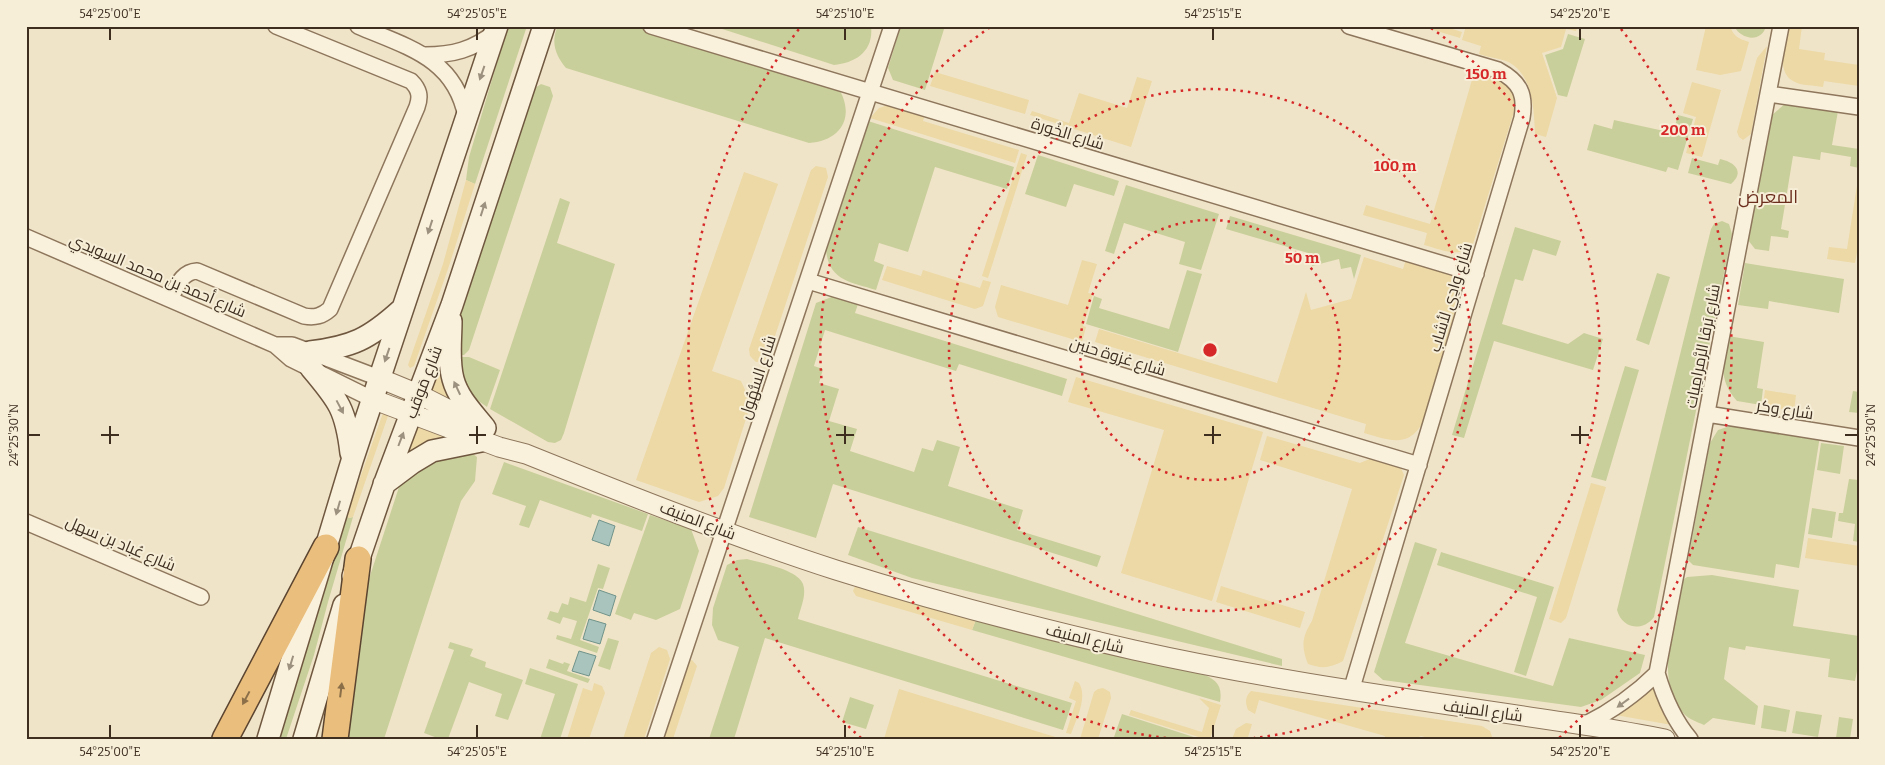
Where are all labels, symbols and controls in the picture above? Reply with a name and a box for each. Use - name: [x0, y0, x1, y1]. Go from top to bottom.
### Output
- text: 54°25'00"E: [79, 7, 141, 21]
- text: 54°25'05"E: [447, 7, 507, 21]
- text: 54°25'10"E: [816, 7, 874, 21]
- text: 54°25'15"E: [1184, 7, 1242, 21]
- text: 54°25'20"E: [1550, 7, 1610, 21]
- one-way arrow: [478, 65, 485, 80]
- text: 150 m: [1465, 65, 1507, 83]
- street label: شارع الخُورة: [1028, 113, 1107, 155]
- text: 200 m: [1661, 121, 1706, 139]
- text: 100 m: [1374, 157, 1417, 175]
- district label: المعرض: [1738, 186, 1798, 208]
- one-way arrow: [480, 202, 488, 217]
- one-way arrow: [426, 219, 433, 234]
- street label: شارع أحمد بن محمد السويدي: [65, 230, 249, 325]
- street label: شارع وادِي لأشاب: [1425, 240, 1480, 355]
- text: 50 m: [1285, 249, 1320, 267]
- street label: شارع بَرقا الرَّمرامِيات: [1681, 282, 1726, 410]
- street label: شارع السُّهُول: [735, 333, 782, 422]
- street label: شارع غزوة حنين: [1067, 333, 1168, 382]
- centre of rings: [1201, 341, 1219, 359]
- street label: شارع مَوقب: [401, 343, 448, 422]
- one-way arrow: [383, 347, 390, 362]
- one-way arrow: [453, 381, 461, 396]
- street label: شارع وكر: [1754, 395, 1815, 425]
- one-way arrow: [336, 400, 344, 414]
- text: 24°25'30"N: [7, 403, 21, 466]
- text: 24°25'30"N: [1864, 403, 1878, 466]
- one-way arrow: [397, 431, 405, 446]
- street label: شارع المنيف: [656, 497, 739, 546]
- one-way arrow: [334, 500, 342, 515]
- street label: شارع عُباد بن سهل: [62, 512, 179, 577]
- street label: شارع المنيف: [1043, 620, 1126, 659]
- one-way arrow: [287, 656, 295, 671]
- one-way arrow: [337, 682, 345, 698]
- one-way arrow: [242, 691, 250, 705]
- street label: شارع المنيف: [1442, 696, 1524, 727]
- one-way arrow: [1616, 698, 1630, 708]
- text: 54°25'00"E: [79, 745, 141, 759]
- text: 54°25'05"E: [447, 745, 507, 759]
- text: 54°25'10"E: [816, 745, 874, 759]
- text: 54°25'15"E: [1184, 745, 1242, 759]
- text: 54°25'20"E: [1550, 745, 1610, 759]

